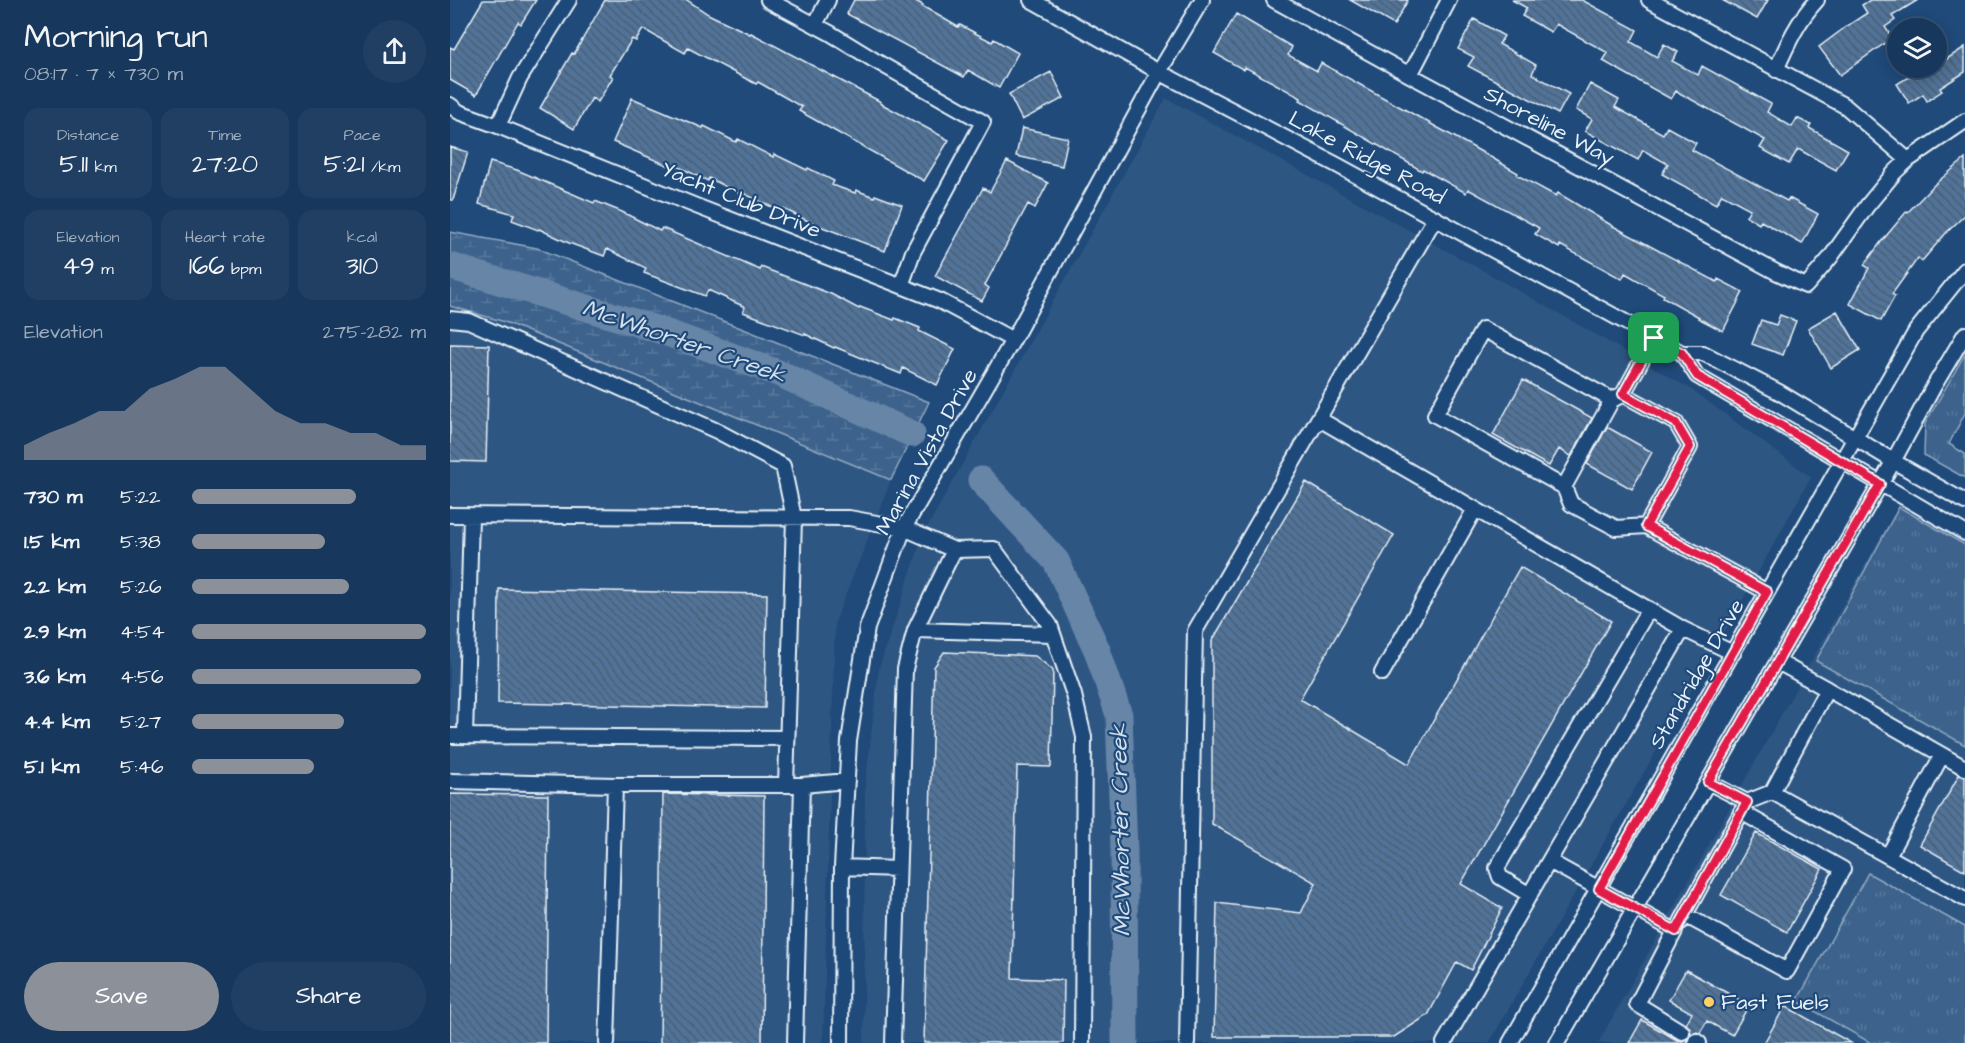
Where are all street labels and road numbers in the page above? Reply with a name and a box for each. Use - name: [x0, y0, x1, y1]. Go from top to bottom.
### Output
- street label: Shoreline Way: [1478, 79, 1620, 174]
- street label: Lake Ridge Road: [1283, 104, 1451, 213]
- street label: Yacht Club Drive: [656, 154, 826, 246]
- street label: Marina Vista Drive: [868, 363, 986, 541]
- street label: Standridge Drive: [1641, 593, 1753, 755]

